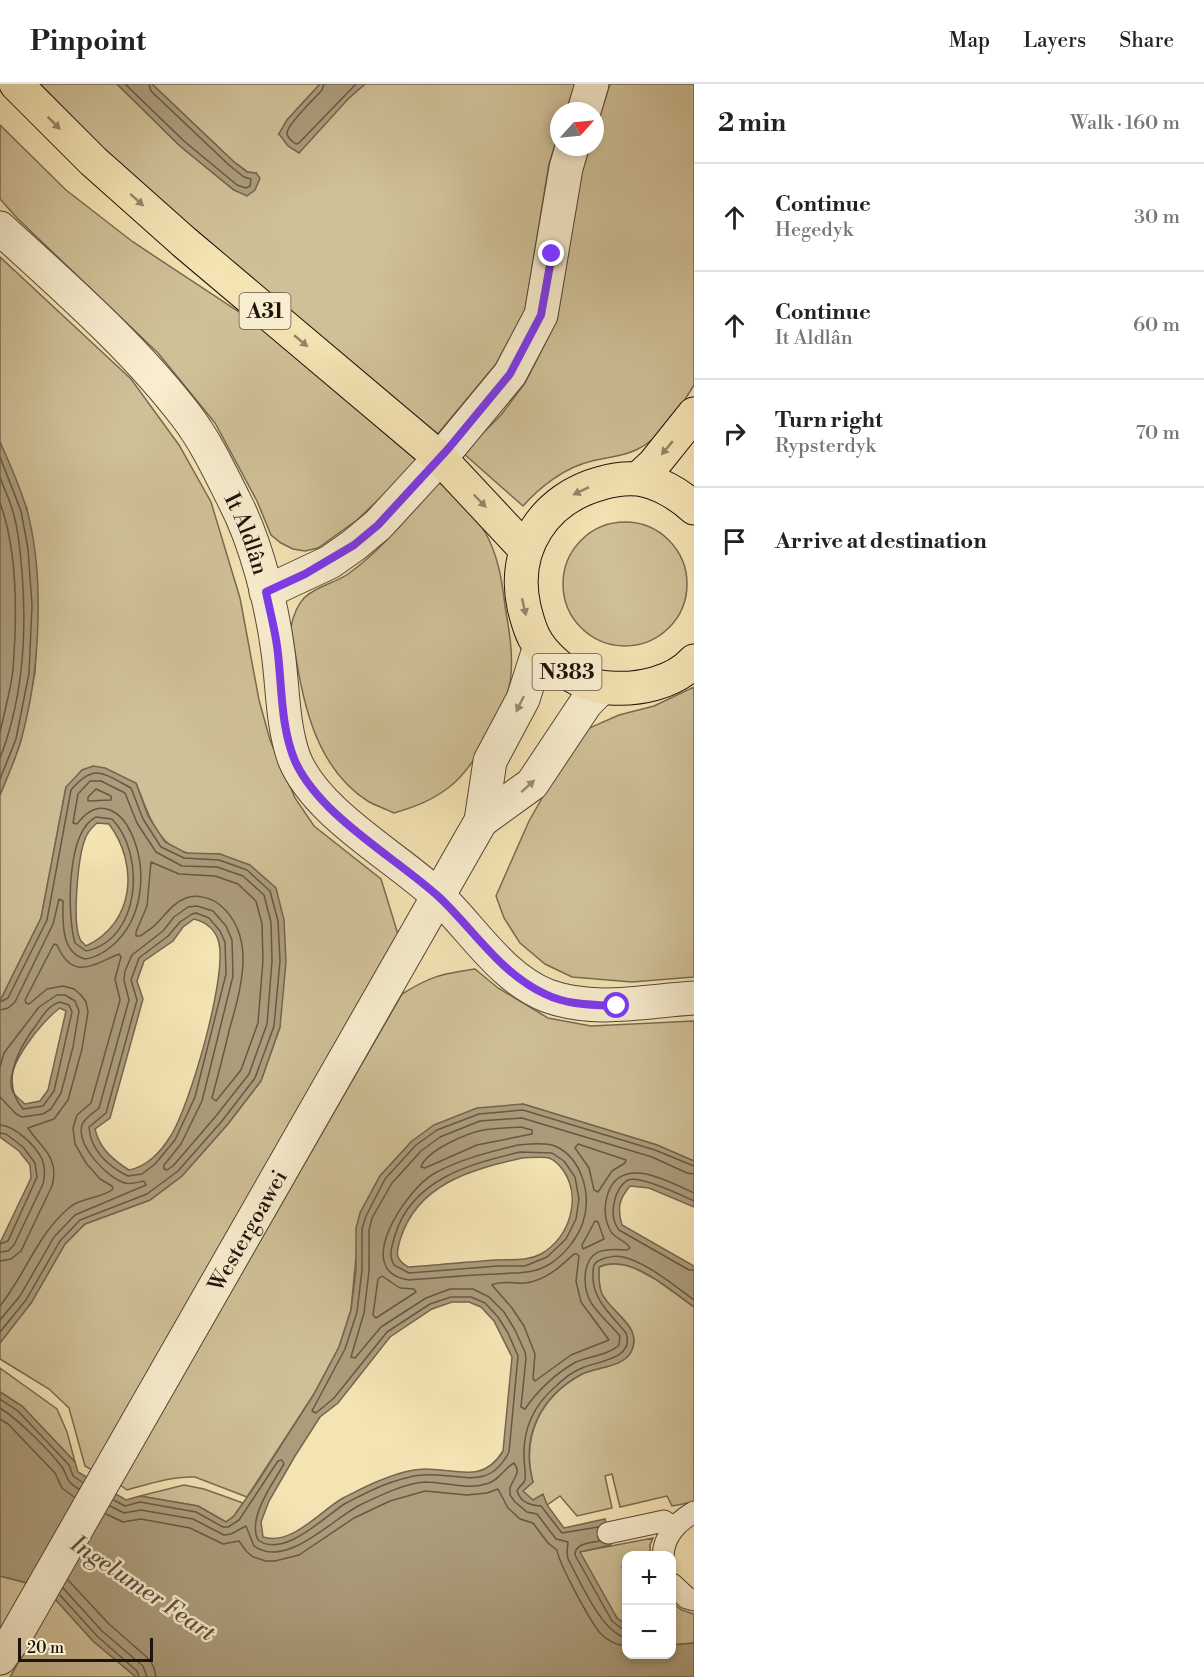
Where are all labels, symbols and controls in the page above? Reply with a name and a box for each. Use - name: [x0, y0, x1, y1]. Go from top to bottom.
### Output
- text: Pinpoint: [30, 24, 146, 59]
- text: Map: [949, 28, 990, 54]
- text: Layers: [1023, 28, 1086, 54]
- text: Share: [1119, 28, 1174, 54]
- north arrow: [550, 102, 604, 156]
- text: 2 min: [718, 107, 786, 139]
- text: Walk · 160 m: [1070, 111, 1180, 136]
- one-way arrow: [47, 115, 61, 129]
- text: Continue: [775, 191, 871, 218]
- one-way arrow: [129, 193, 144, 207]
- icon: ahead: [718, 201, 751, 234]
- text: 30 m: [1134, 205, 1180, 230]
- text: Hegedyk: [775, 218, 853, 243]
- route end: [538, 240, 564, 266]
- road number: A31: [240, 293, 290, 329]
- text: Continue: [775, 299, 871, 326]
- icon: ahead: [718, 309, 751, 342]
- text: 60 m: [1133, 313, 1180, 338]
- text: It Aldlân: [775, 326, 853, 351]
- one-way arrow: [293, 334, 308, 346]
- text: Turn right: [775, 407, 883, 434]
- icon: right: [718, 417, 751, 450]
- text: 70 m: [1136, 421, 1180, 446]
- text: Rypsterdyk: [775, 434, 876, 459]
- one-way arrow: [661, 440, 674, 456]
- one-way arrow: [572, 485, 590, 495]
- street label: It Aldlân: [218, 489, 273, 578]
- one-way arrow: [473, 493, 487, 507]
- icon: arrive: [718, 525, 751, 558]
- text: Arrive at destination: [775, 528, 987, 555]
- one-way arrow: [520, 598, 530, 617]
- road number: N383: [532, 654, 602, 690]
- one-way arrow: [515, 695, 524, 712]
- one-way arrow: [520, 779, 535, 793]
- route start: [603, 992, 629, 1018]
- street label: Westergoawei: [202, 1165, 294, 1298]
- water label: Ingelumer Feart: [63, 1529, 222, 1649]
- map controls: [622, 1551, 676, 1659]
- button: +: [622, 1551, 676, 1605]
- button: −: [622, 1605, 676, 1659]
- scale bar: [18, 1635, 153, 1662]
- text: 20 m: [27, 1638, 64, 1658]

